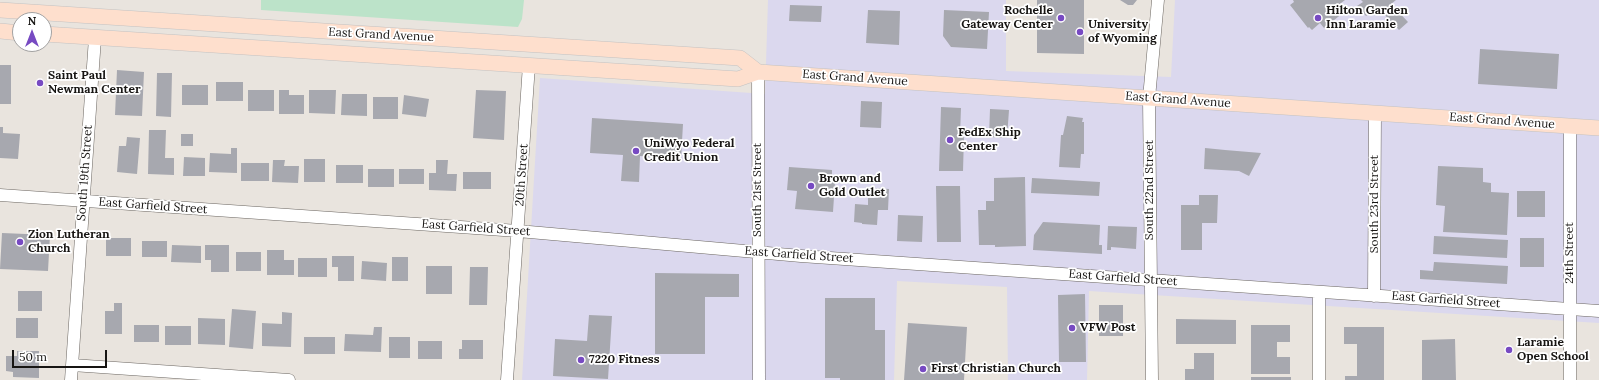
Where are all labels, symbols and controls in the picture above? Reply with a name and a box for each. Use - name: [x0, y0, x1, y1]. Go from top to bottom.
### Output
- place label: Rochelle Gateway Center: [961, 4, 1053, 32]
- place label: Hilton Garden Inn Laramie: [1326, 4, 1408, 32]
- north arrow: [12, 12, 52, 52]
- marker: Rochelle Gateway Center: [1056, 13, 1066, 23]
- marker: Hilton Garden Inn Laramie: [1313, 13, 1323, 23]
- text: N: [28, 14, 36, 28]
- place label: University of Wyoming: [1088, 18, 1157, 46]
- street label: East Grand Avenue: [328, 25, 434, 45]
- marker: University of Wyoming: [1075, 27, 1085, 37]
- street label: East Grand Avenue: [802, 67, 908, 89]
- place label: Saint Paul Newman Center: [48, 69, 141, 97]
- marker: Saint Paul Newman Center: [35, 78, 45, 88]
- street label: East Grand Avenue: [1125, 89, 1231, 111]
- street label: East Grand Avenue: [1449, 110, 1555, 132]
- street label: South 19th Street: [74, 124, 96, 222]
- place label: FedEx Ship Center: [958, 126, 1021, 154]
- marker: FedEx Ship Center: [945, 135, 955, 145]
- place label: UniWyo Federal Credit Union: [644, 137, 735, 165]
- street label: South 22nd Street: [1143, 140, 1157, 240]
- street label: 20th Street: [513, 143, 531, 207]
- street label: South 21st Street: [751, 143, 765, 237]
- marker: UniWyo Federal Credit Union: [631, 146, 641, 156]
- street label: South 23rd Street: [1368, 155, 1382, 253]
- place label: Brown and Gold Outlet: [819, 172, 886, 200]
- marker: Brown and Gold Outlet: [806, 181, 816, 191]
- street label: East Garfield Street: [98, 195, 208, 217]
- street label: East Garfield Street: [421, 217, 531, 239]
- street label: 24th Street: [1563, 222, 1577, 284]
- place label: Zion Lutheran Church: [28, 228, 110, 256]
- marker: Zion Lutheran Church: [15, 237, 25, 247]
- street label: East Garfield Street: [744, 244, 854, 266]
- street label: East Garfield Street: [1068, 267, 1178, 289]
- street label: East Garfield Street: [1391, 289, 1501, 311]
- place label: VFW Post: [1080, 321, 1136, 335]
- marker: VFW Post: [1067, 323, 1077, 333]
- place label: Laramie Open School: [1517, 336, 1589, 364]
- scale bar: [14, 342, 109, 368]
- marker: Laramie Open School: [1504, 345, 1514, 355]
- text: 50 m: [19, 349, 47, 364]
- place label: 7220 Fitness: [589, 353, 660, 367]
- marker: 7220 Fitness: [576, 355, 586, 365]
- place label: First Christian Church: [931, 362, 1061, 376]
- marker: First Christian Church: [918, 364, 928, 374]

